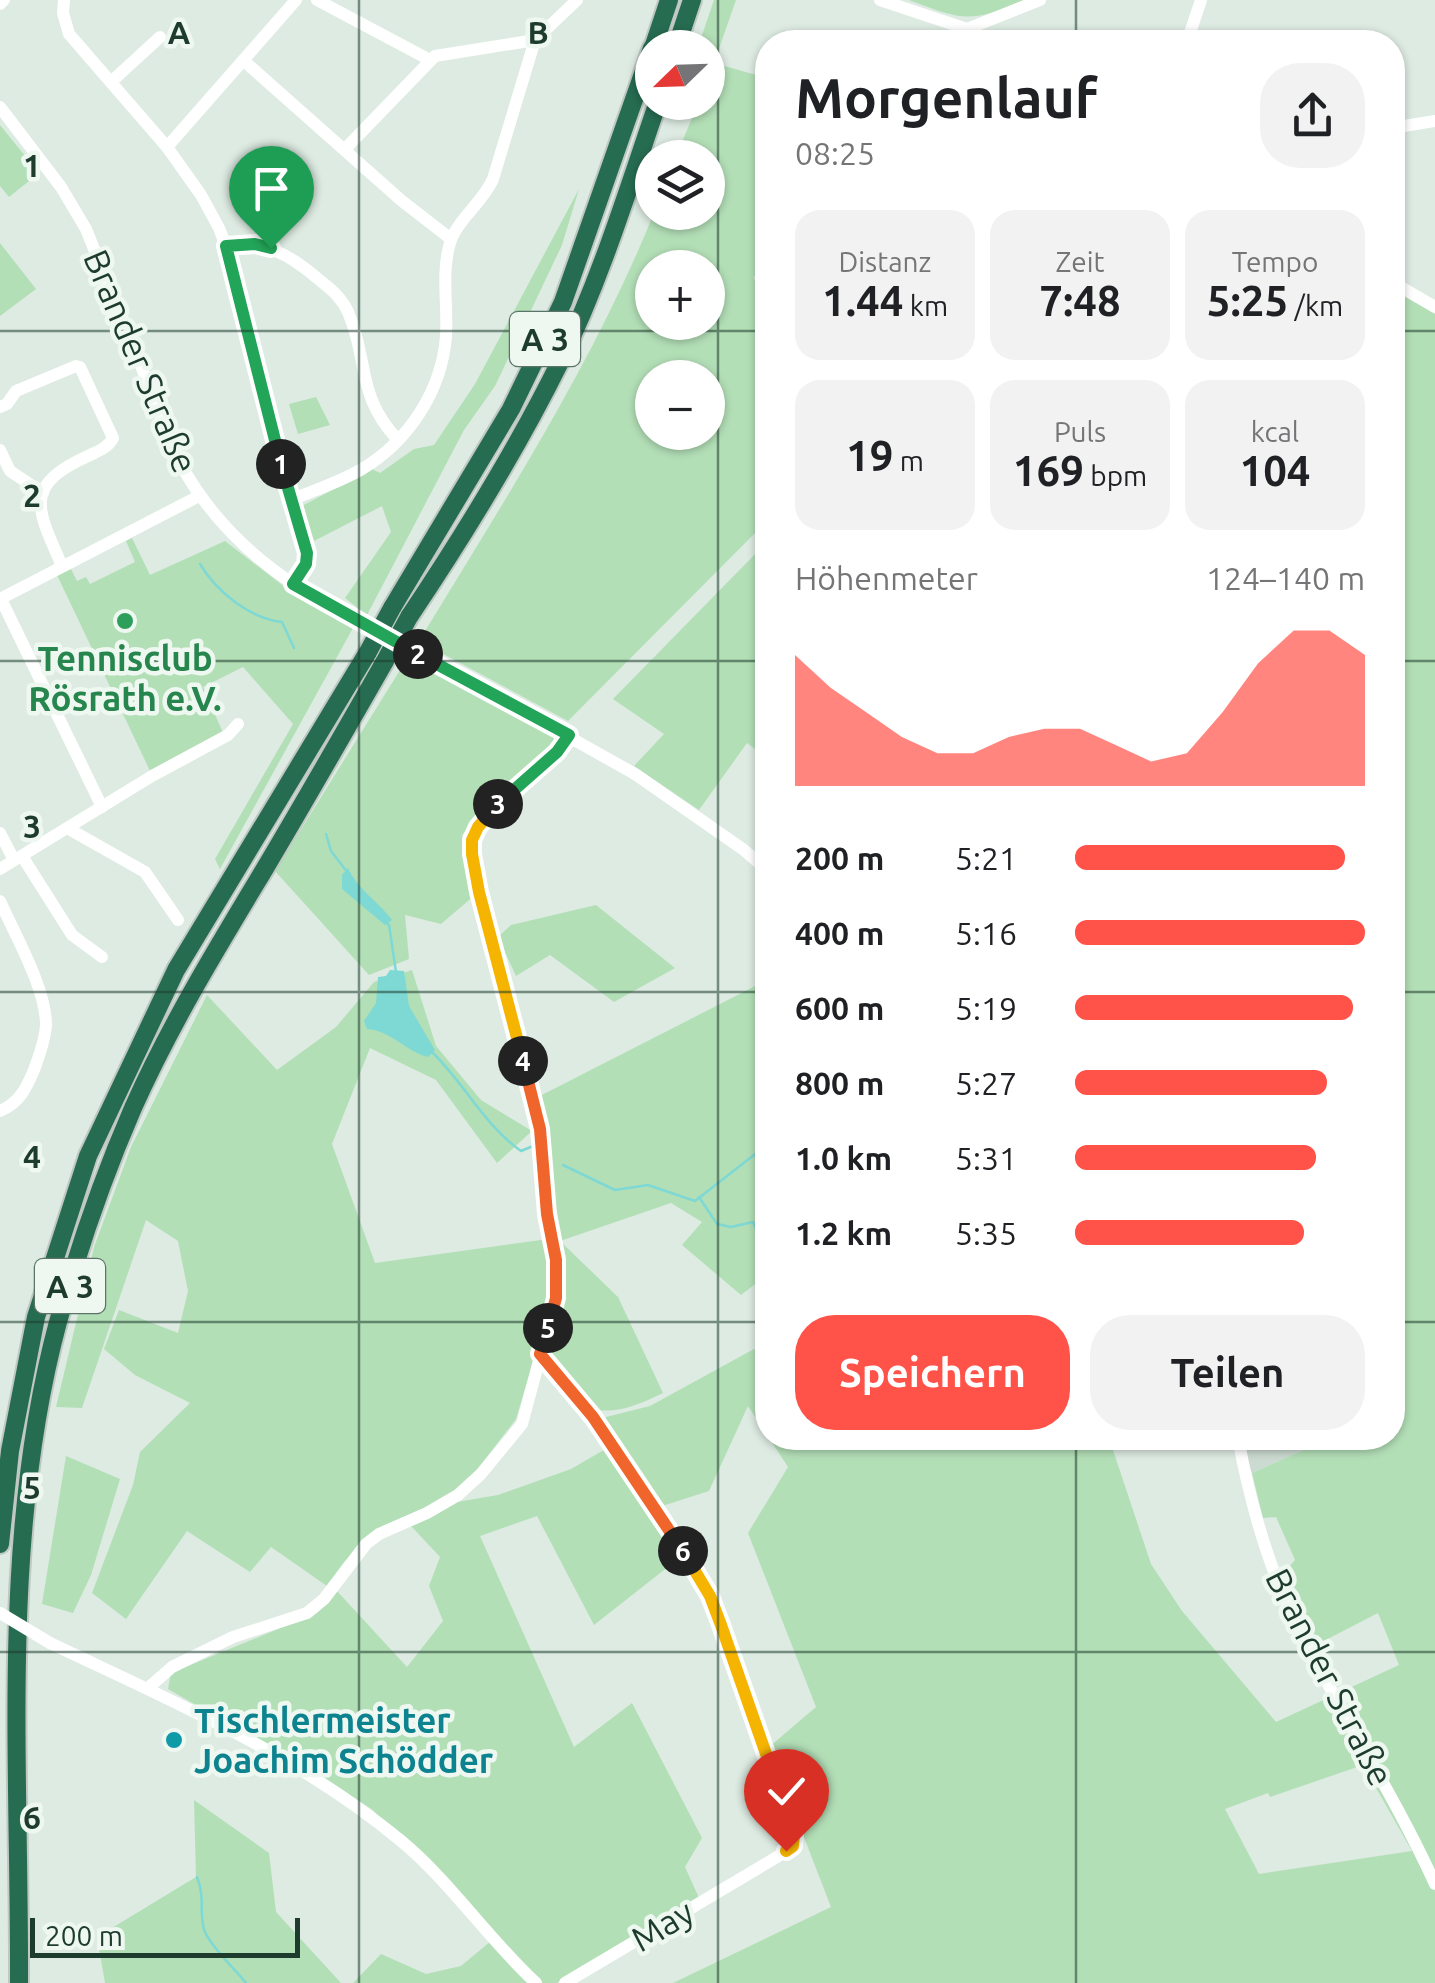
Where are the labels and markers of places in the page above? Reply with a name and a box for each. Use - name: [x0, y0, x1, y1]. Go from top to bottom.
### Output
- pin: [229, 146, 314, 249]
- pin: 1: [256, 439, 306, 489]
- marker: Tennisclub Rösrath e.V.: [114, 610, 136, 632]
- pin: 2: [393, 629, 443, 679]
- place label: Tennisclub Rösrath e.V.: [28, 638, 222, 718]
- pin: 3: [473, 779, 523, 829]
- pin: 4: [498, 1036, 548, 1086]
- pin: 5: [523, 1303, 573, 1353]
- pin: 6: [658, 1526, 708, 1576]
- place label: Tischlermeister Joachim Schödder: [194, 1700, 494, 1780]
- marker: Tischlermeister Joachim Schödder: [163, 1729, 185, 1751]
- pin: [744, 1749, 829, 1852]

